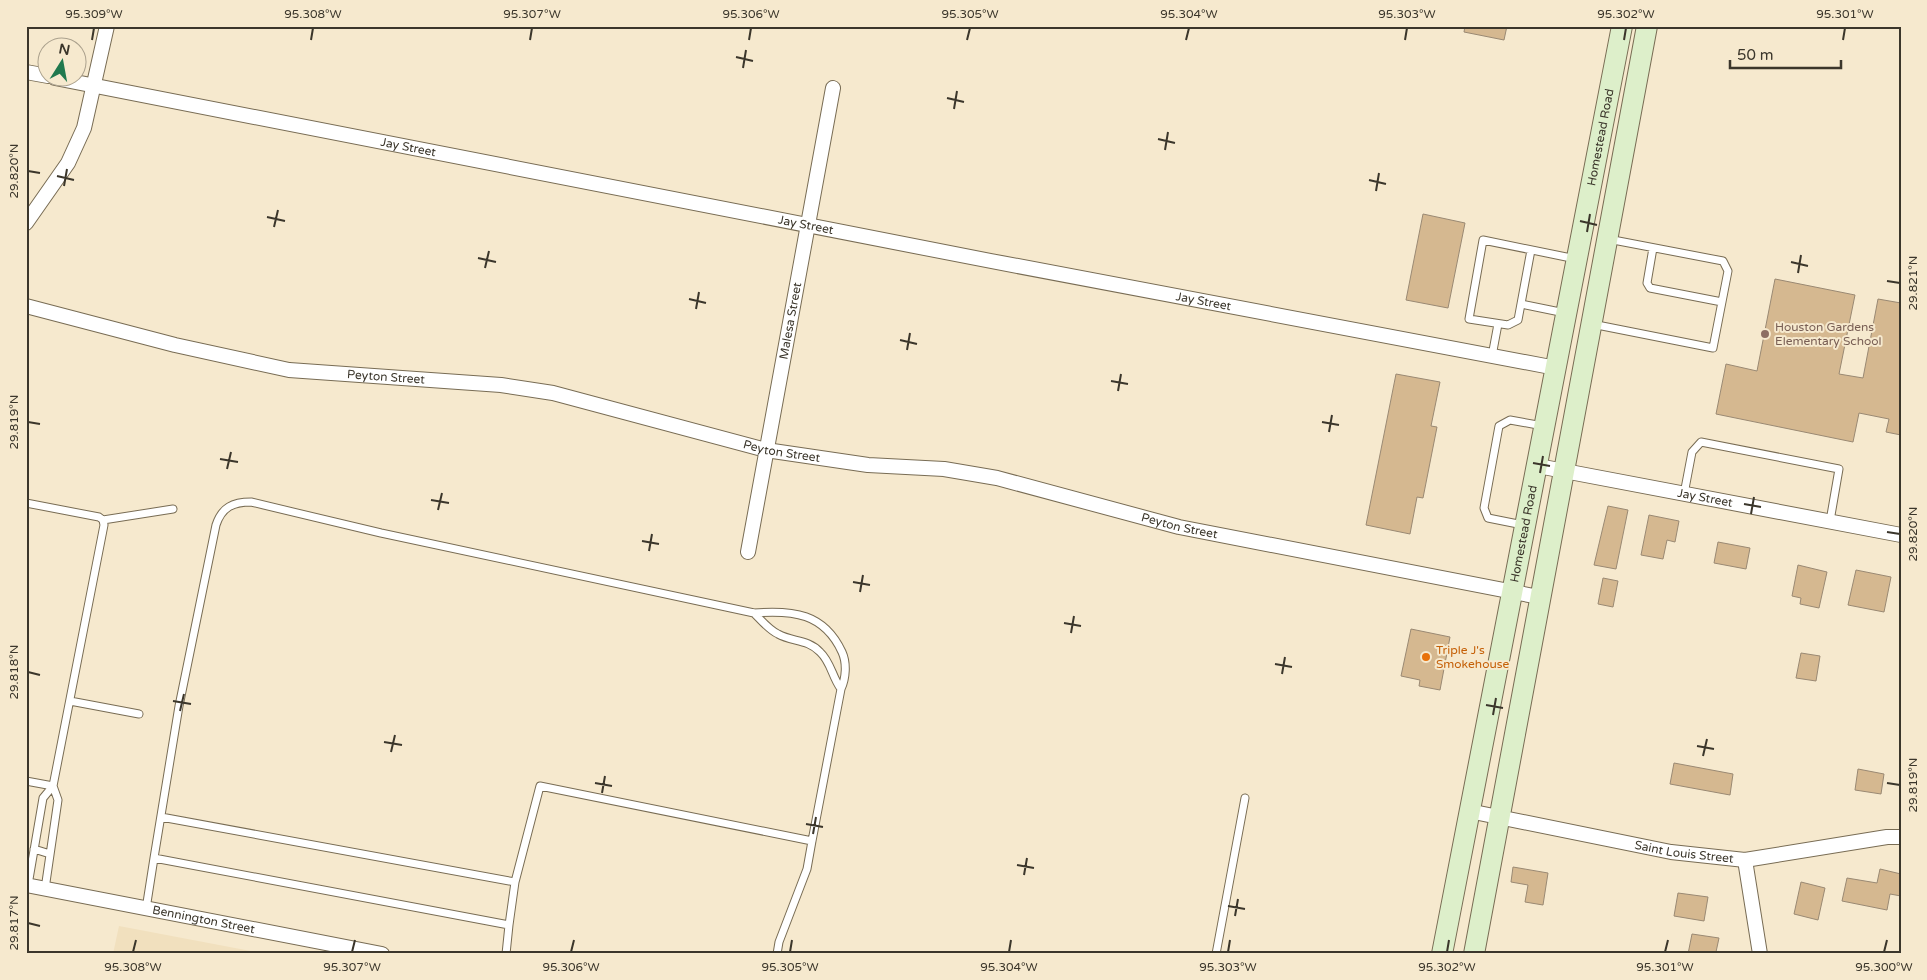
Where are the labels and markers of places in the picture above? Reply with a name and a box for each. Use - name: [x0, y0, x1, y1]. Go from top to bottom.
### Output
- place label: Houston Gardens Elementary School: [1775, 320, 1882, 348]
- marker: Houston Gardens Elementary School: [1759, 328, 1771, 340]
- place label: Triple J's Smokehouse: [1436, 643, 1510, 671]
- marker: Triple J's Smokehouse: [1420, 651, 1432, 663]

